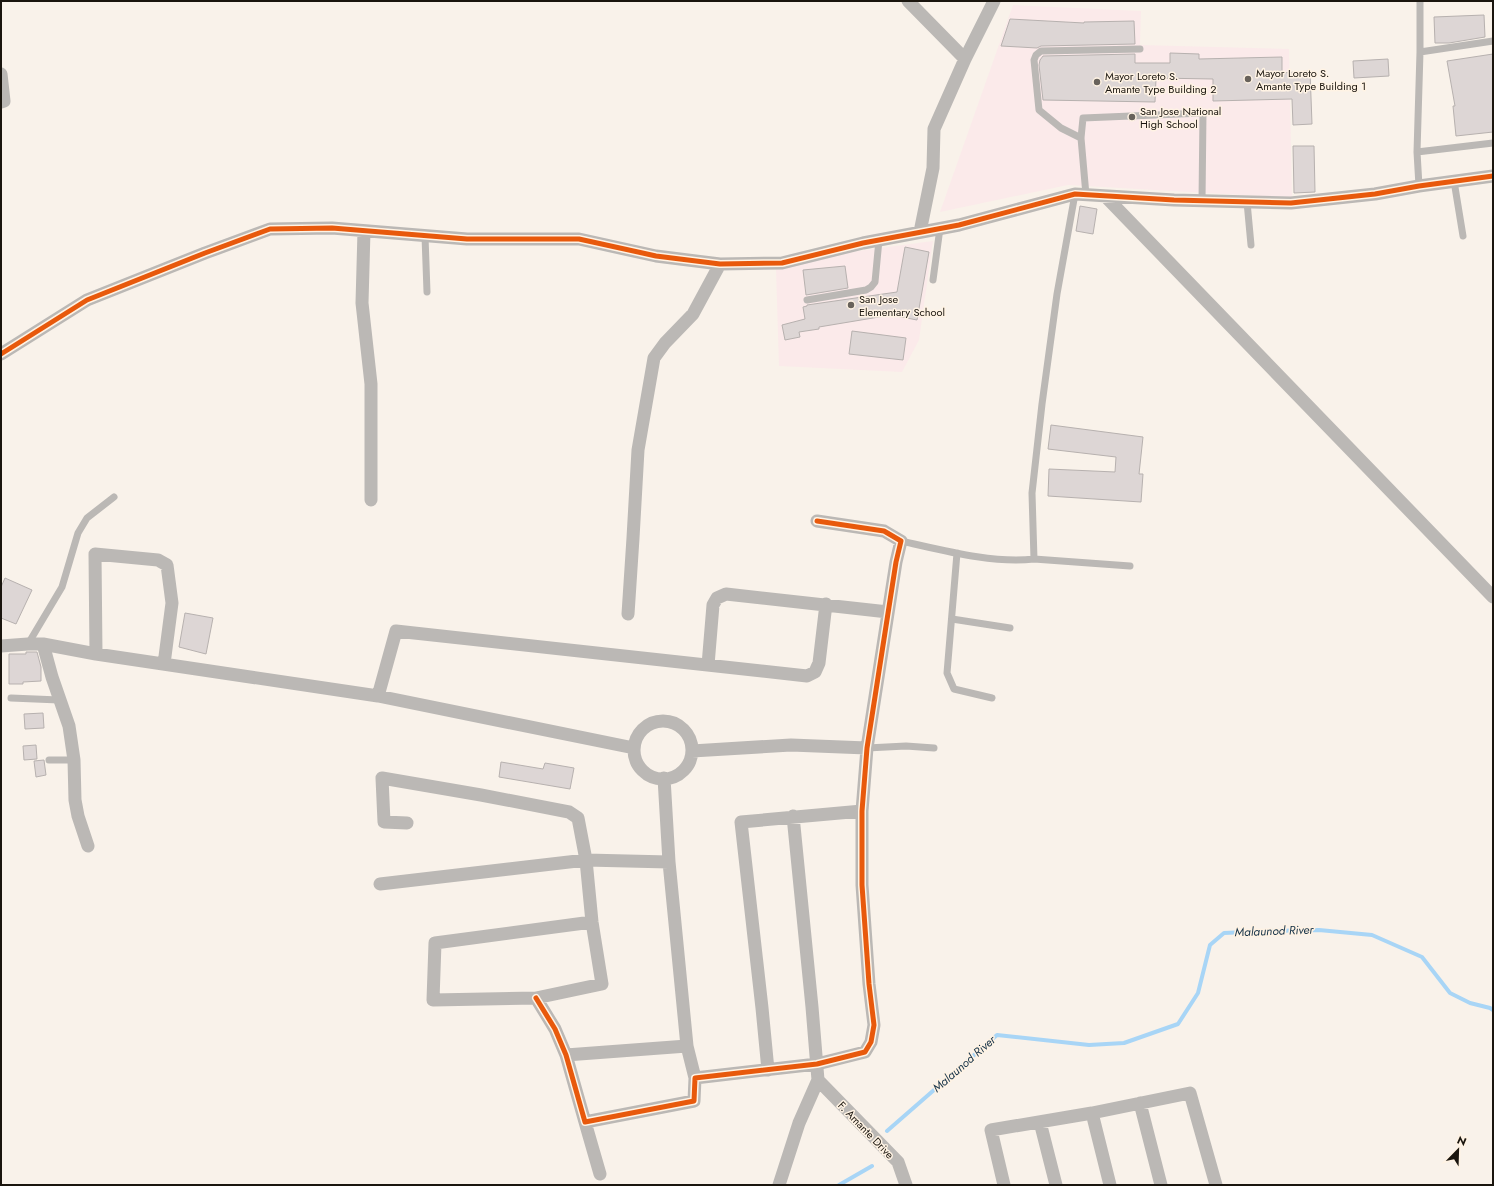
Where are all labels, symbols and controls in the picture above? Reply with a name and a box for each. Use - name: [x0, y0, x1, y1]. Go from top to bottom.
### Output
- place label: Mayor Loreto S. Amante Type Building 1: [1256, 65, 1366, 94]
- place label: Mayor Loreto S. Amante Type Building 2: [1105, 68, 1216, 97]
- marker: Mayor Loreto S. Amante Type Building 1: [1243, 74, 1253, 84]
- marker: Mayor Loreto S. Amante Type Building 2: [1092, 77, 1102, 87]
- place label: San Jose National High School: [1140, 103, 1221, 132]
- marker: San Jose National High School: [1127, 112, 1137, 122]
- place label: San Jose Elementary School: [859, 291, 945, 320]
- marker: San Jose Elementary School: [846, 300, 856, 310]
- water label: Malaunod River: [1234, 921, 1315, 941]
- water label: Malaunod River: [928, 1031, 1000, 1097]
- street label: F. Amante Drive: [834, 1098, 898, 1163]
- north arrow: [1438, 1130, 1478, 1170]
- text: N: [1455, 1132, 1469, 1150]

